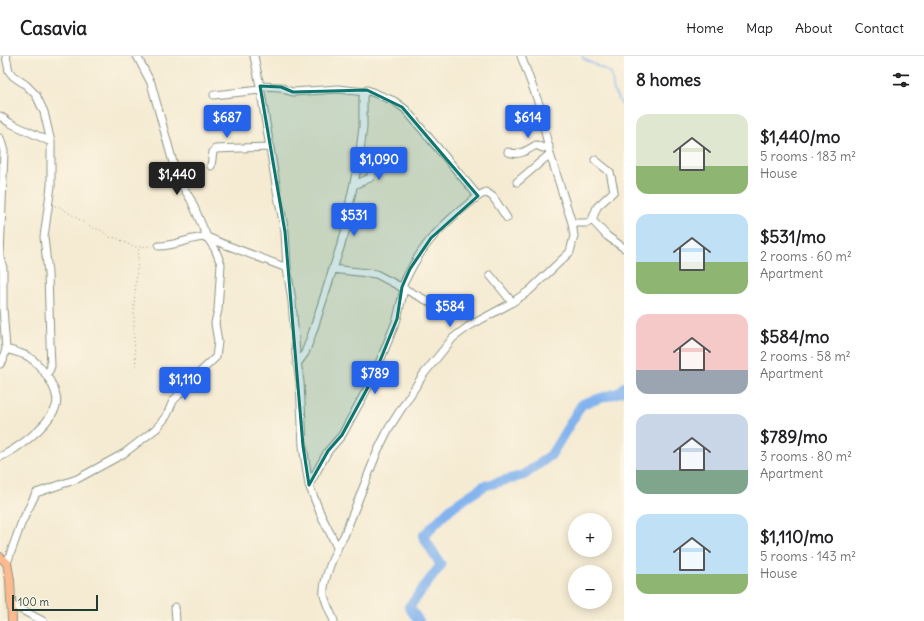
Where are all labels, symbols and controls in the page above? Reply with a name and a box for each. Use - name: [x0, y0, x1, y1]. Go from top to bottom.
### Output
- text: Casavia: [20, 16, 87, 40]
- text: Home: [686, 19, 724, 37]
- text: Map: [746, 19, 773, 37]
- text: About: [795, 19, 833, 37]
- text: Contact: [855, 19, 904, 37]
- text: 8 homes: [636, 69, 701, 91]
- icon: filters: [890, 69, 912, 91]
- pin: $687: [203, 105, 251, 139]
- pin: $614: [504, 105, 552, 139]
- text: $687: [213, 109, 241, 126]
- text: $614: [514, 109, 542, 126]
- text: $1,440/mo: [760, 126, 840, 148]
- icon: home: [668, 130, 716, 178]
- pin: $1,090: [346, 147, 412, 181]
- text: 5 rooms · 183 m²: [760, 148, 856, 165]
- text: $1,090: [359, 151, 399, 168]
- pin: $1,440: [144, 162, 210, 196]
- text: House: [760, 165, 797, 182]
- text: $1,440: [158, 166, 196, 183]
- pin: $531: [330, 203, 378, 237]
- text: $531: [340, 207, 368, 224]
- text: $531/mo: [760, 226, 826, 248]
- icon: home: [668, 230, 716, 278]
- text: 2 rooms · 60 m²: [760, 248, 852, 265]
- text: Apartment: [760, 265, 823, 282]
- pin: $584: [426, 294, 474, 328]
- text: $584: [435, 298, 465, 315]
- text: $584/mo: [760, 326, 829, 348]
- icon: home: [668, 330, 716, 378]
- text: 2 rooms · 58 m²: [760, 348, 851, 365]
- pin: $789: [351, 361, 399, 395]
- text: $789: [361, 365, 389, 382]
- text: Apartment: [760, 365, 823, 382]
- pin: $1,110: [152, 367, 218, 401]
- text: $1,110: [168, 371, 202, 388]
- text: $789/mo: [760, 426, 827, 448]
- icon: home: [668, 430, 716, 478]
- text: 3 rooms · 80 m²: [760, 448, 852, 465]
- text: Apartment: [760, 465, 823, 482]
- map controls: [568, 513, 612, 609]
- button: +: [568, 513, 612, 557]
- text: $1,110/mo: [760, 526, 834, 548]
- icon: home: [668, 530, 716, 578]
- text: 5 rooms · 143 m²: [760, 548, 856, 565]
- button: −: [568, 565, 612, 609]
- text: House: [760, 565, 797, 582]
- scale bar: [12, 593, 98, 612]
- text: 100 m: [18, 595, 49, 609]

